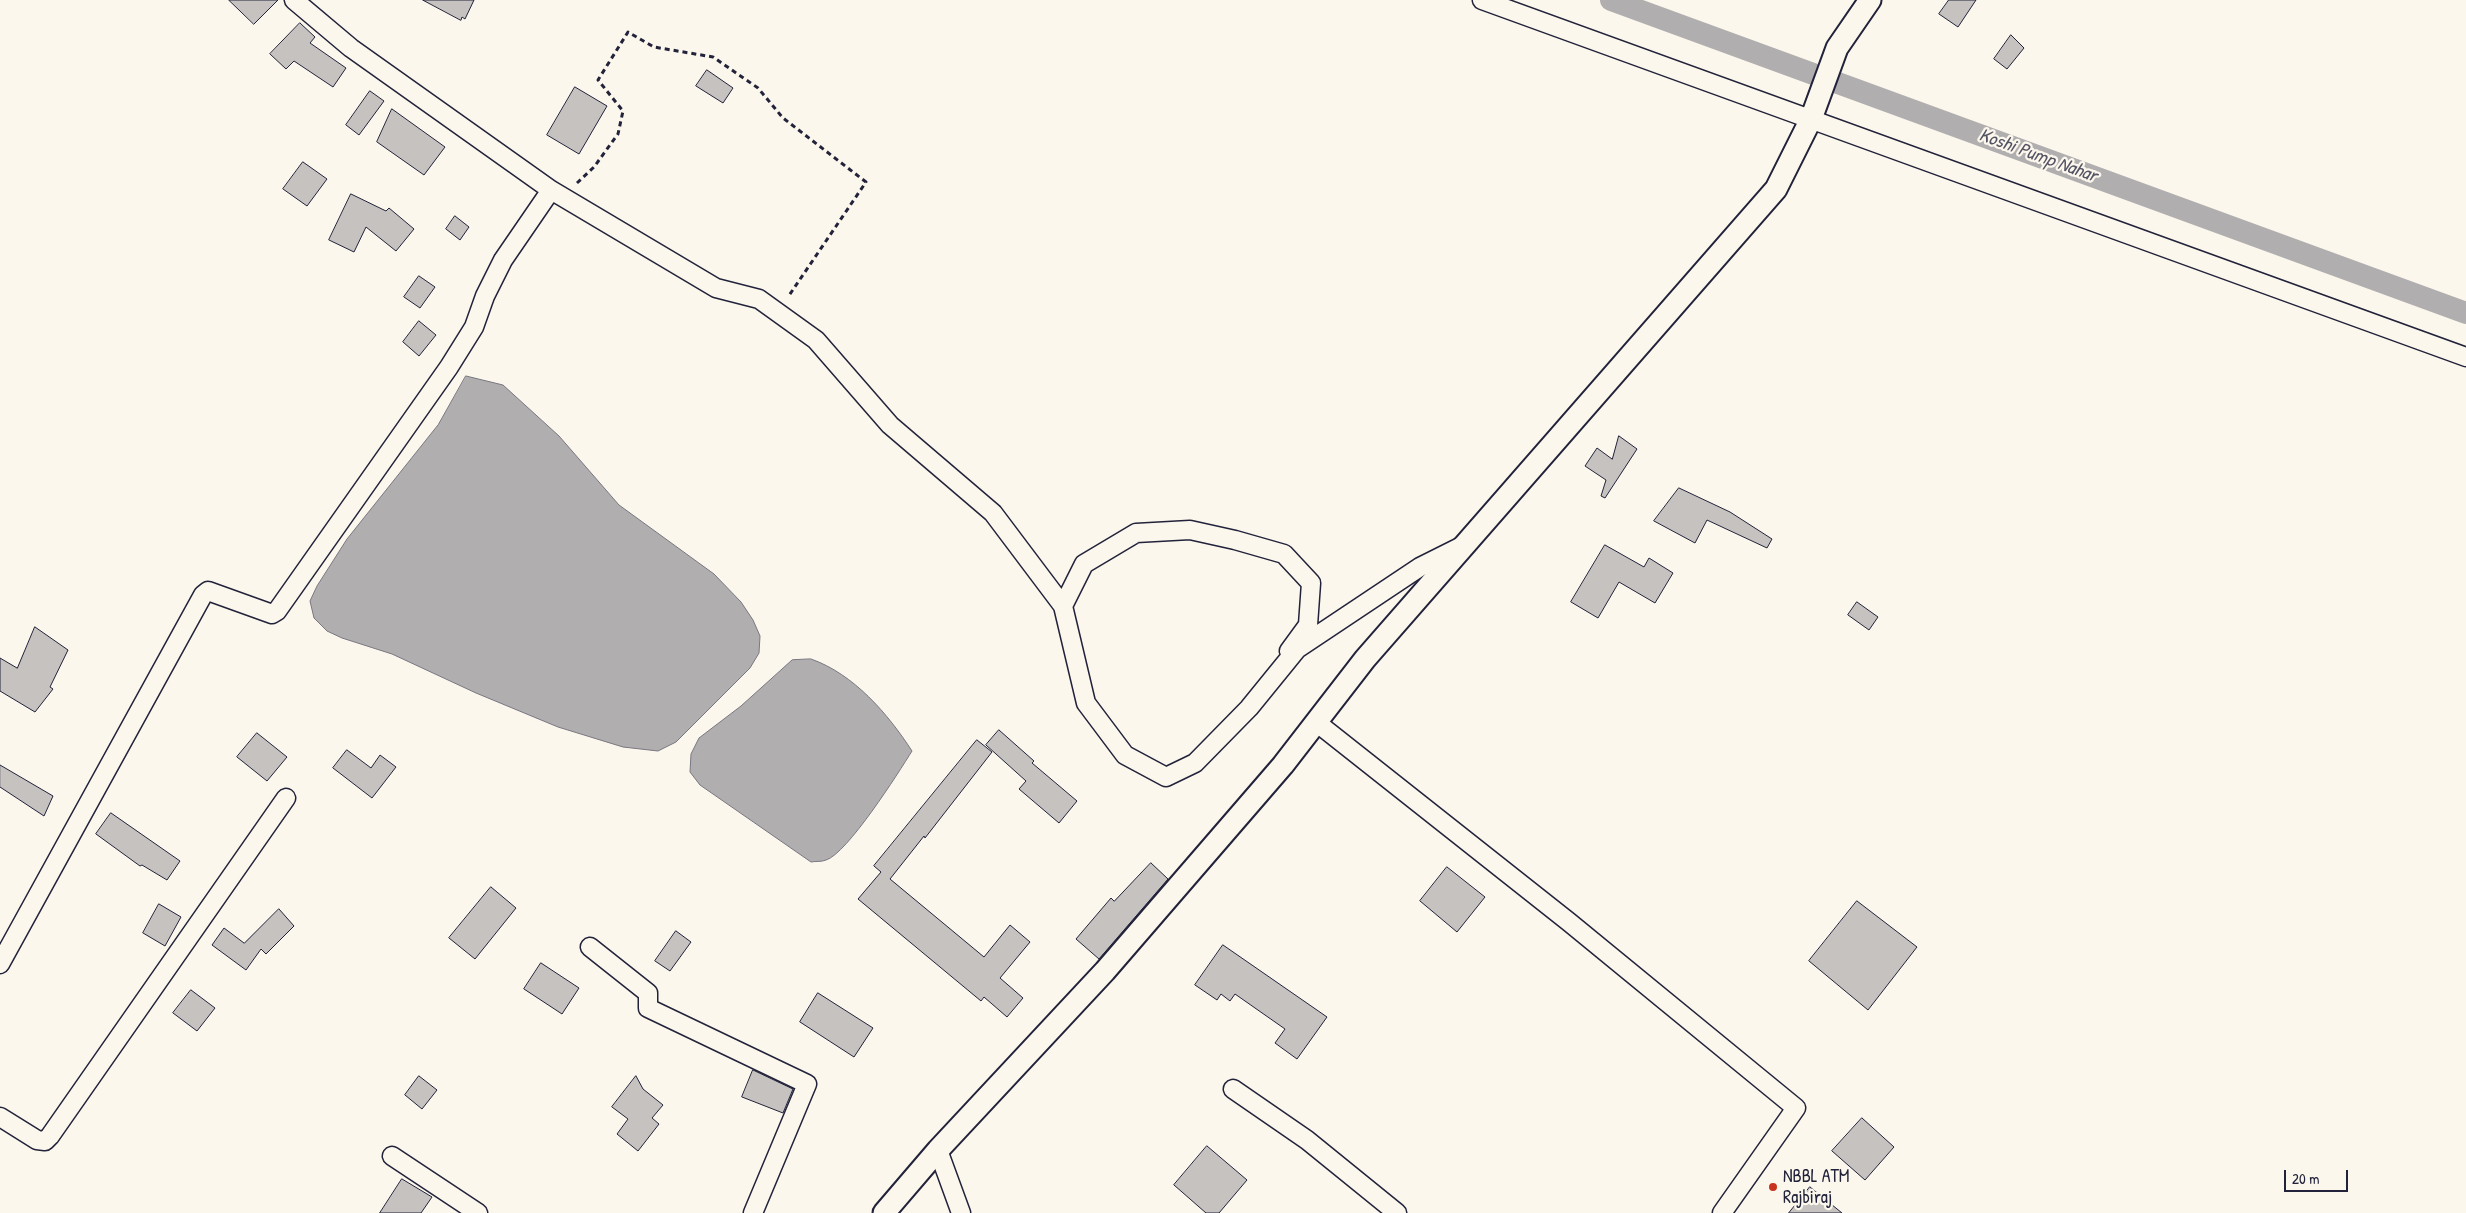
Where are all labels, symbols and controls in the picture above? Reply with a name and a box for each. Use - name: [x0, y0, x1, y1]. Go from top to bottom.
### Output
- water label: Koshi Pump Nahar: [1976, 124, 2100, 188]
- scale bar: [2286, 1160, 2350, 1192]
- place label: NBBL ATM Rajbiraj: [1783, 1166, 1850, 1208]
- text: 20 m: [2292, 1168, 2319, 1189]
- marker: NBBL ATM Rajbiraj: [1767, 1181, 1779, 1193]

